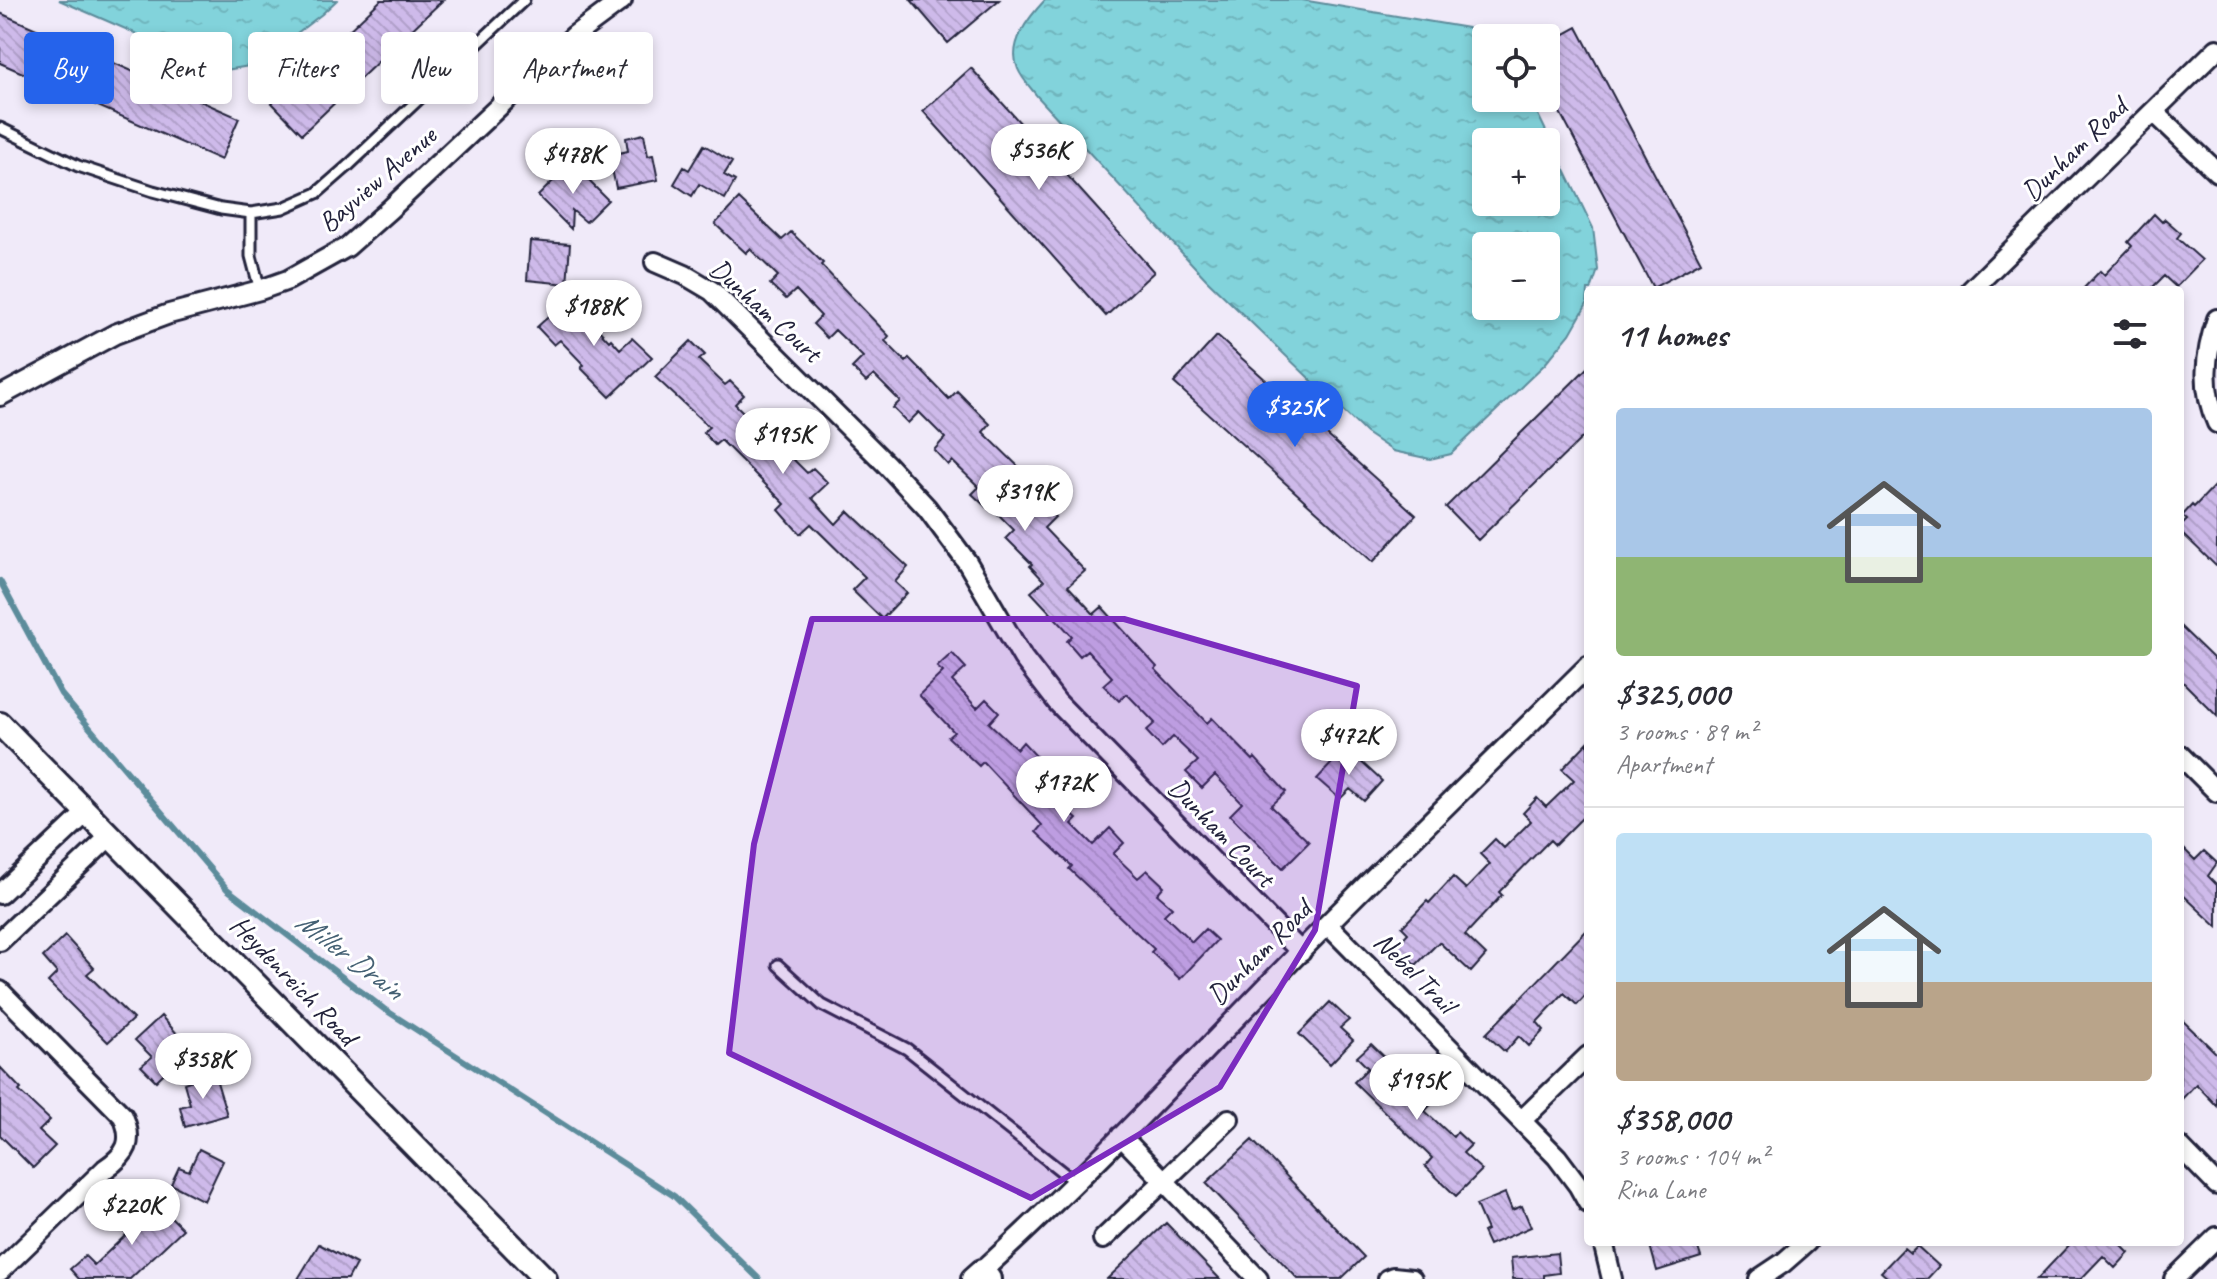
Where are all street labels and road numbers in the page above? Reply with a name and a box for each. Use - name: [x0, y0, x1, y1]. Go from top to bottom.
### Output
- street label: Dunham Road: [2014, 87, 2137, 208]
- street label: Bayview Avenue: [311, 117, 445, 240]
- street label: Dunham Court: [703, 251, 831, 371]
- street label: Dunham Court: [1161, 770, 1285, 896]
- street label: Dunham Road: [1199, 890, 1321, 1012]
- street label: Heydenreich Road: [223, 907, 368, 1055]
- street label: Nebel Trail: [1367, 924, 1467, 1024]

